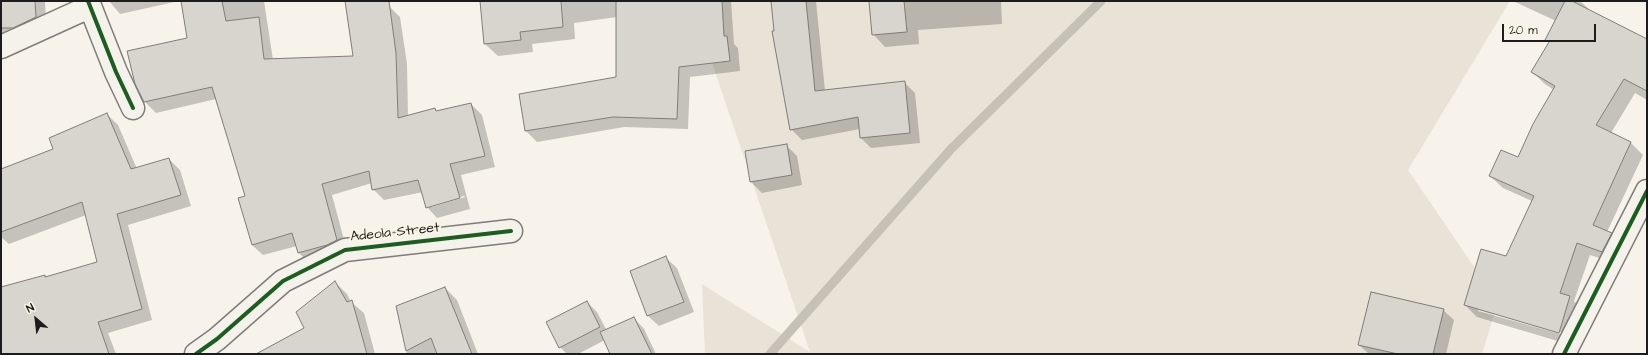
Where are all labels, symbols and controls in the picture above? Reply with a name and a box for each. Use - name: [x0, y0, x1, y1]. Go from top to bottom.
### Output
- scale bar: [1504, 16, 1598, 42]
- text: 20 m: [1509, 22, 1538, 39]
- street label: Adeola Street: [350, 220, 440, 246]
- north arrow: [16, 299, 56, 339]
- text: N: [24, 300, 37, 316]

